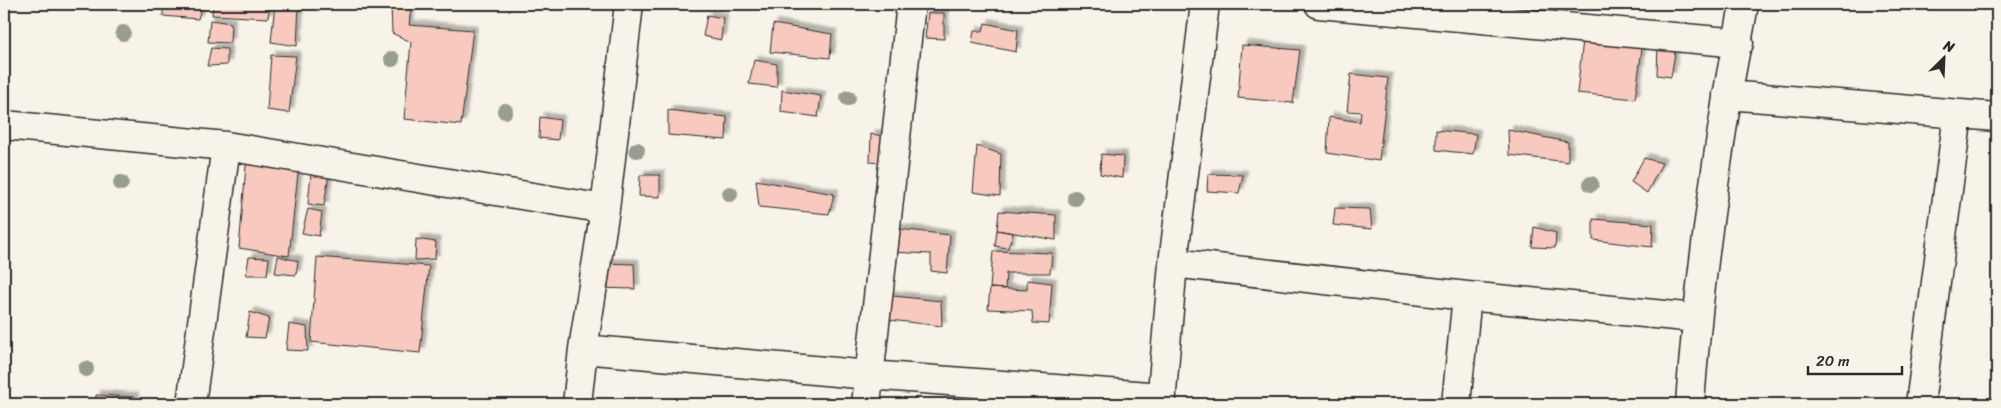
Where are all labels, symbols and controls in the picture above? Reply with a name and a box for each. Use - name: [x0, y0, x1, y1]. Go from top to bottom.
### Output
- north arrow: [1918, 32, 1968, 82]
- text: N: [1939, 33, 1959, 60]
- scale bar: [1808, 343, 1902, 375]
- text: 20 m: [1816, 348, 1850, 374]

